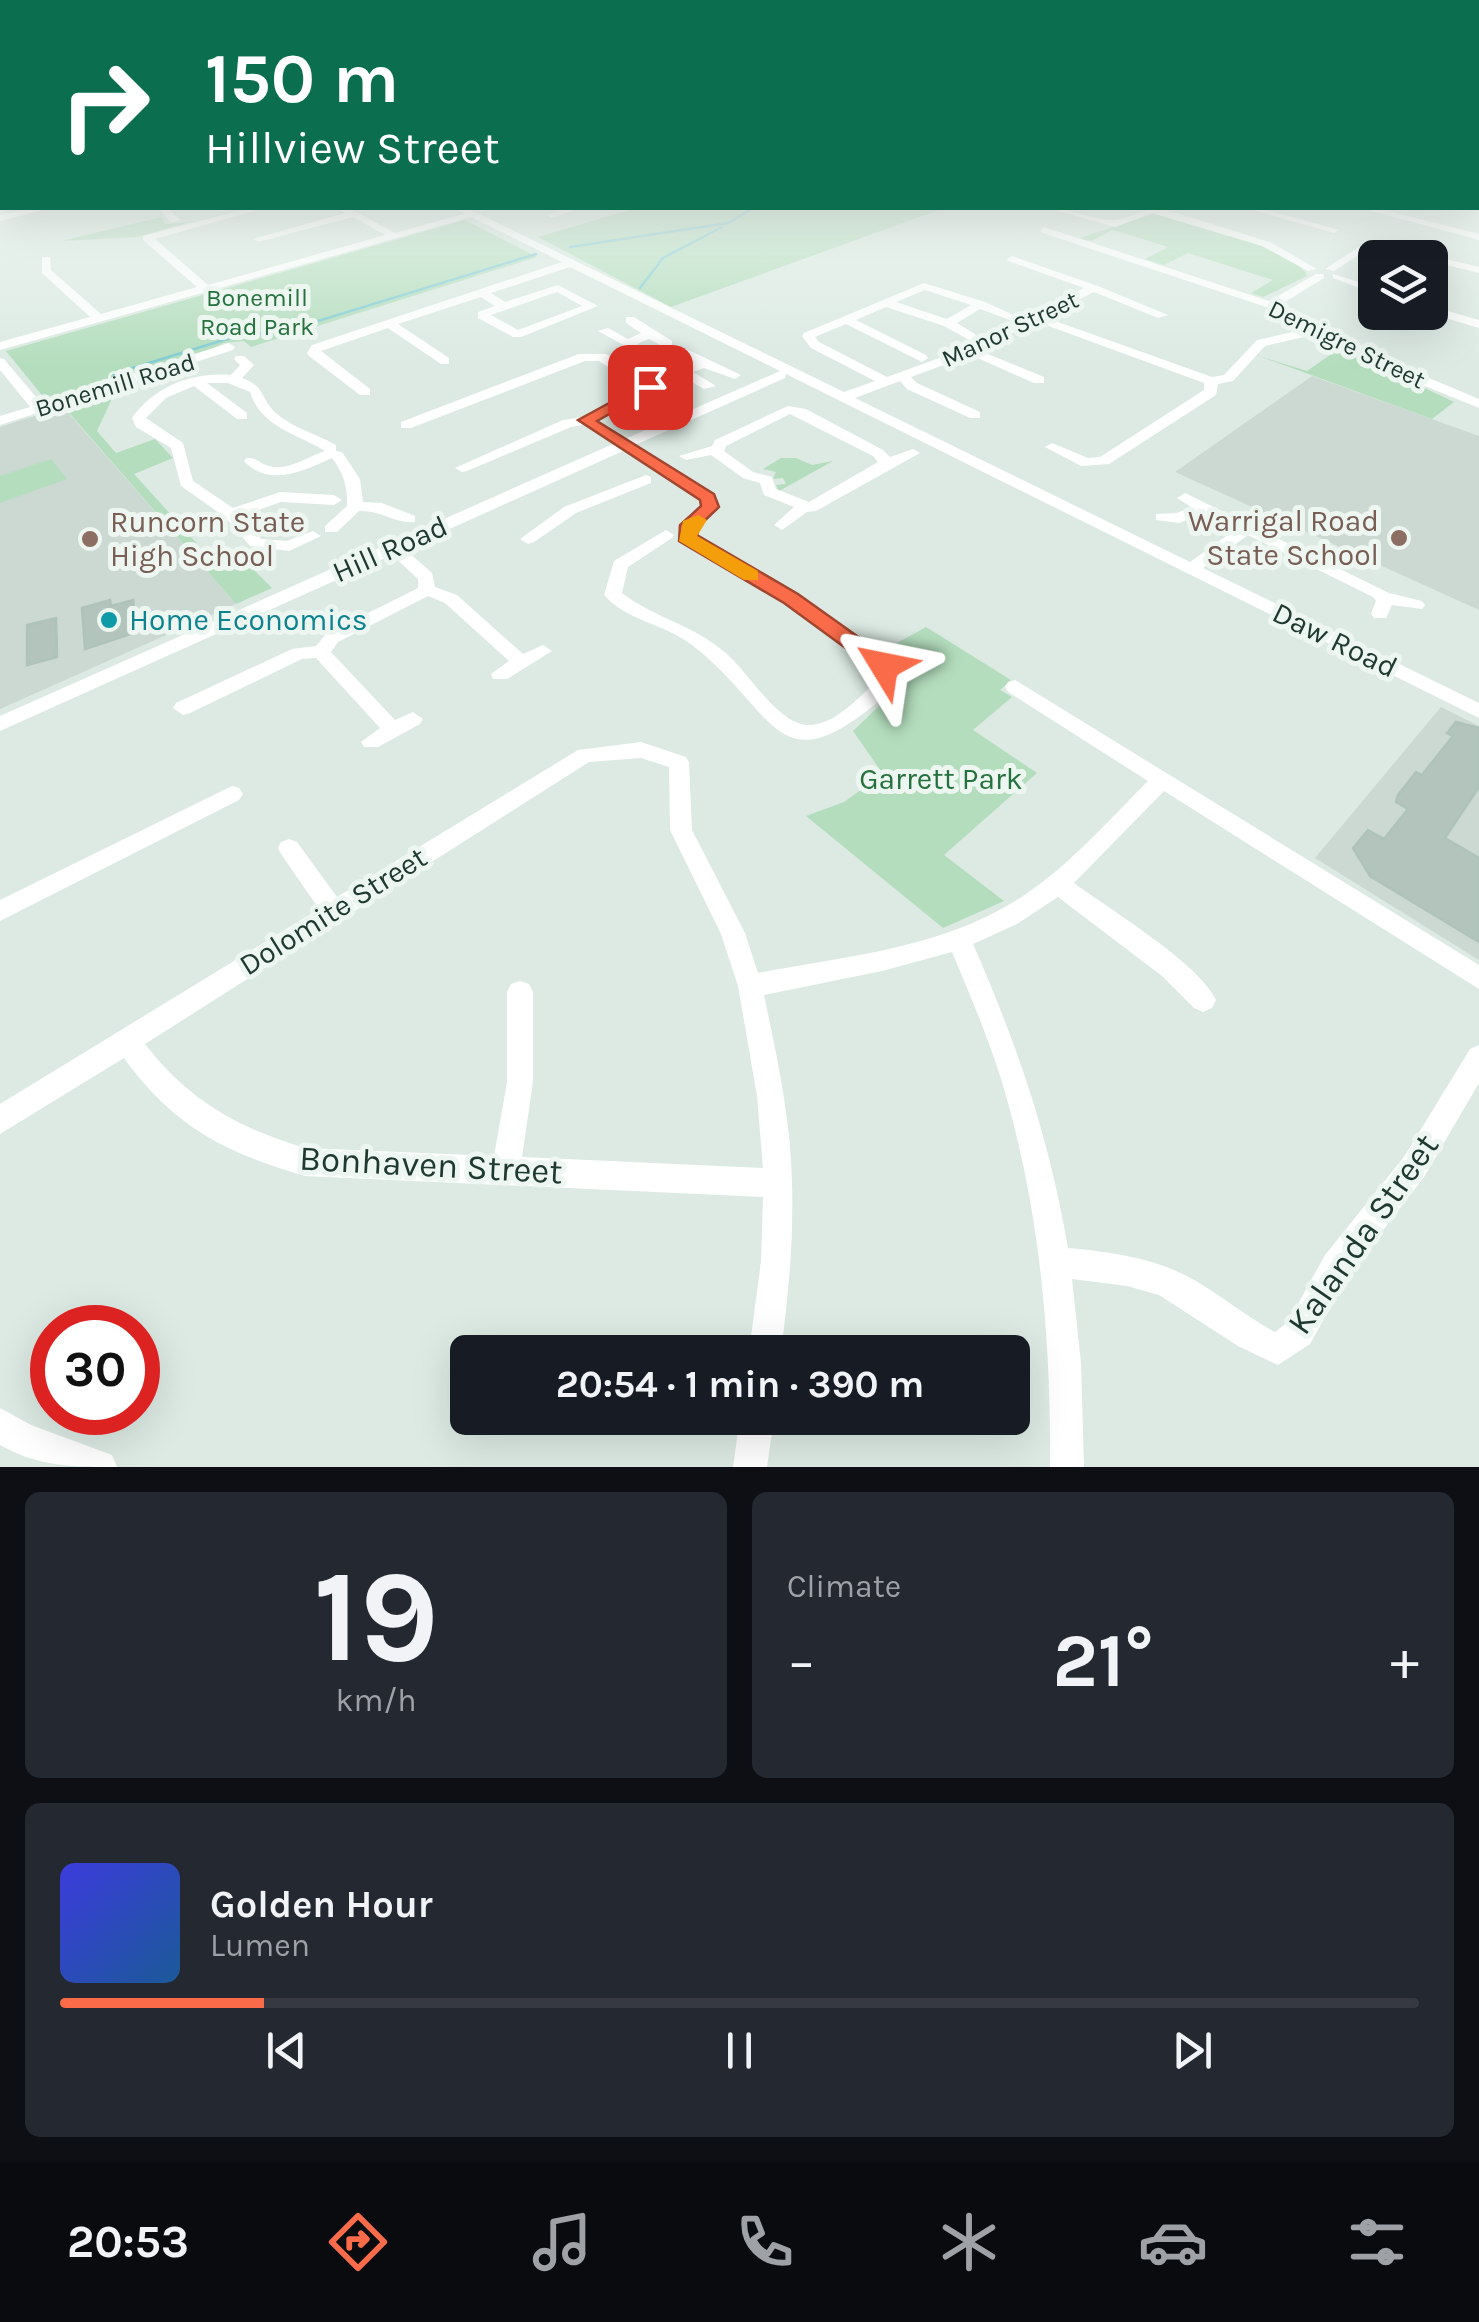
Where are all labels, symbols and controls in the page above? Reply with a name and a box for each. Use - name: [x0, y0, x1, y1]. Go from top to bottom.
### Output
- text: 150 m: [205, 38, 399, 120]
- icon: right: [40, 40, 170, 170]
- text: Hillview Street: [205, 122, 500, 174]
- map controls: [1358, 240, 1448, 330]
- button: layers: [1358, 240, 1448, 330]
- park label: Bonemill Road Park: [200, 283, 314, 341]
- street label: Manor Street: [937, 285, 1083, 373]
- street label: Demigre Street: [1264, 294, 1430, 394]
- pin: [608, 345, 693, 430]
- street label: Bonemill Road: [32, 347, 198, 423]
- icon: arrive: [623, 360, 678, 415]
- place label: Warrigal Road State School: [1188, 503, 1379, 573]
- place label: Runcorn State High School: [110, 504, 305, 574]
- street label: Hill Road: [327, 508, 453, 590]
- marker: Warrigal Road State School: [1388, 527, 1410, 549]
- marker: Runcorn State High School: [79, 528, 101, 550]
- street label: Daw Road: [1267, 594, 1403, 686]
- place label: Home Economics: [129, 602, 368, 638]
- marker: Home Economics: [98, 609, 120, 631]
- position arrow: [832, 614, 936, 718]
- park label: Garrett Park: [859, 761, 1023, 797]
- street label: Dolomite Street: [233, 839, 433, 983]
- street label: Kalanda Street: [1279, 1126, 1447, 1342]
- street label: Bonhaven Street: [298, 1138, 564, 1192]
- speed limit sign: 30: [30, 1305, 160, 1435]
- text: 20:54 · 1 min · 390 m: [556, 1362, 924, 1407]
- text: 19: [313, 1541, 439, 1693]
- text: Climate: [787, 1568, 901, 1605]
- text: 21°: [1052, 1617, 1154, 1705]
- text: −: [787, 1629, 816, 1693]
- text: +: [1390, 1629, 1419, 1693]
- text: km/h: [335, 1682, 417, 1719]
- text: Golden Hour: [210, 1882, 433, 1927]
- text: Lumen: [210, 1927, 310, 1964]
- icon: previous: [259, 2023, 314, 2078]
- icon: pause: [712, 2023, 767, 2078]
- icon: next: [1165, 2023, 1220, 2078]
- icon: directions: [323, 2207, 393, 2277]
- icon: music: [527, 2207, 597, 2277]
- icon: phone: [730, 2207, 800, 2277]
- icon: climate: [934, 2207, 1004, 2277]
- icon: car: [1138, 2207, 1208, 2277]
- icon: filters: [1342, 2207, 1412, 2277]
- text: 20:53: [67, 2216, 189, 2268]

